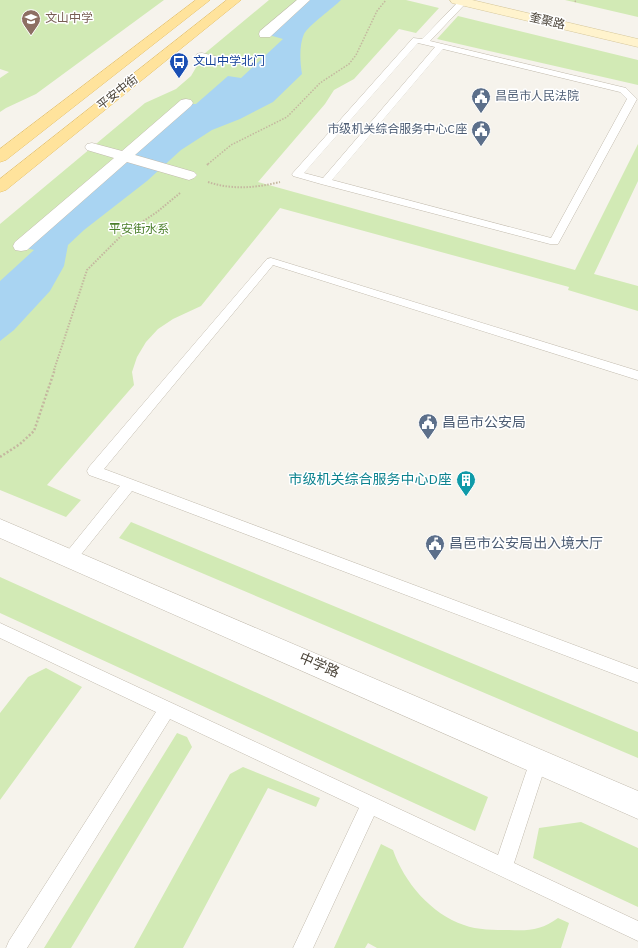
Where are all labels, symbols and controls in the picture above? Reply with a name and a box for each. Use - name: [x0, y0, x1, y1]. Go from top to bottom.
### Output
- school or university icon: 文山中学: [20, 8, 42, 36]
- street label: 奎聚路: [528, 10, 566, 34]
- place label: 文山中学: [45, 11, 93, 27]
- bus stop icon: 文山中学北门: [168, 51, 190, 79]
- place label: 文山中学北门: [193, 54, 265, 70]
- street label: 平安中街: [94, 72, 142, 114]
- public building icon: 昌邑市人民法院: [470, 86, 492, 114]
- place label: 昌邑市人民法院: [495, 89, 579, 105]
- public building icon: 市级机关综合服务中心C座: [470, 119, 492, 147]
- place label: 市级机关综合服务中心C座: [327, 122, 467, 138]
- park label: 平安街水系: [109, 222, 169, 238]
- public building icon: 昌邑市公安局: [417, 412, 439, 440]
- place label: 昌邑市公安局: [442, 415, 526, 432]
- building icon: 市级机关综合服务中心D座: [455, 469, 477, 497]
- place label: 市级机关综合服务中心D座: [288, 472, 452, 489]
- public building icon: 昌邑市公安局出入境大厅: [424, 533, 446, 561]
- place label: 昌邑市公安局出入境大厅: [449, 535, 603, 553]
- street label: 中学路: [296, 650, 342, 682]

